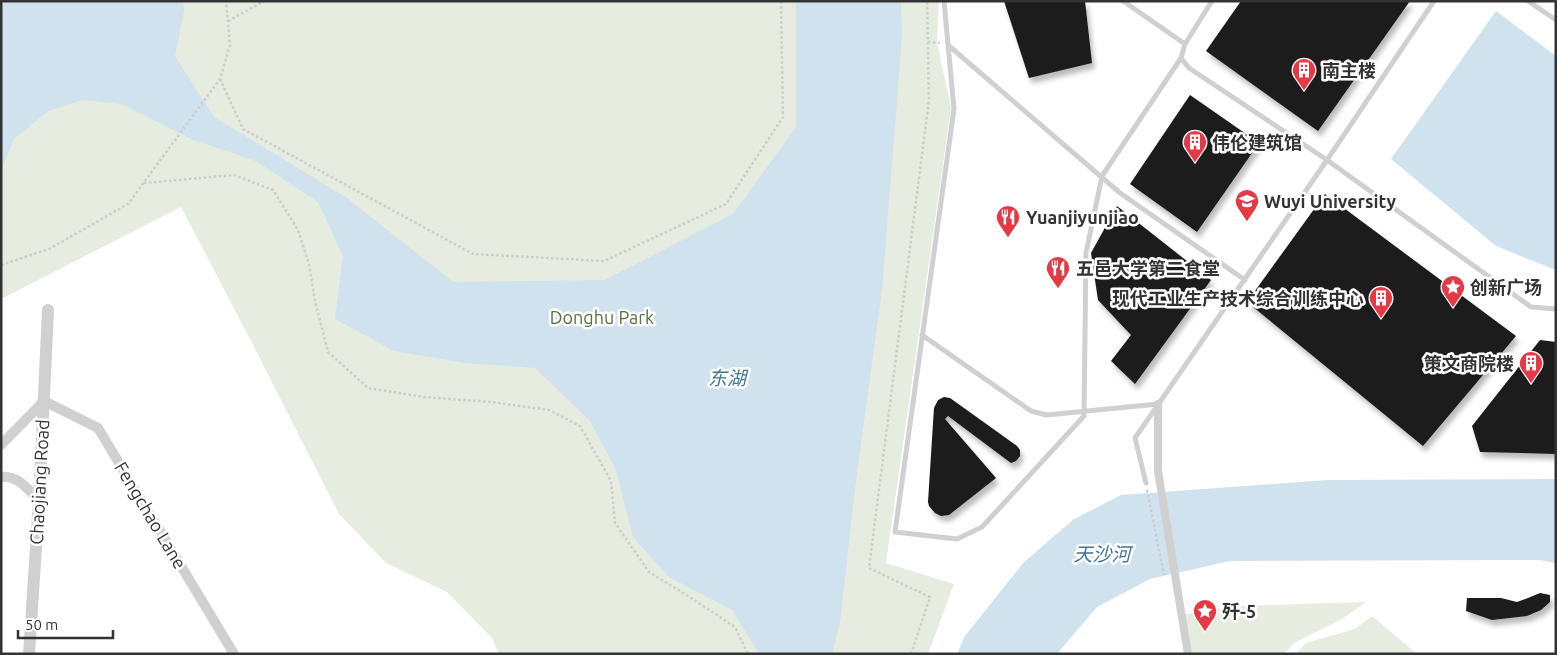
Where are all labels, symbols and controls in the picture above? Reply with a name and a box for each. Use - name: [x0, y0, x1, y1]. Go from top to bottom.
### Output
- building icon: 南主楼: [1291, 57, 1317, 91]
- place label: 南主楼: [1322, 60, 1376, 80]
- building icon: 伟伦建筑馆: [1182, 129, 1208, 163]
- place label: 伟伦建筑馆: [1212, 132, 1302, 152]
- school or university icon: Wuyi University: [1234, 188, 1260, 222]
- place label: Wuyi University: [1264, 191, 1396, 211]
- restaurant icon: Yuanjiyunjiao: [995, 204, 1021, 238]
- place label: Yuanjiyunjiao: [1026, 207, 1139, 227]
- restaurant icon: 五邑大学第二食堂: [1045, 255, 1071, 289]
- place label: 五邑大学第二食堂: [1076, 258, 1220, 278]
- place icon: 创新广场: [1440, 274, 1466, 308]
- place label: 创新广场: [1470, 277, 1542, 297]
- building icon: 现代工业生产技术综合训练中心: [1368, 285, 1394, 319]
- place label: 现代工业生产技术综合训练中心: [1112, 288, 1364, 308]
- park label: Donghu Park: [550, 307, 654, 327]
- building icon: 策文商院楼: [1518, 350, 1544, 384]
- place label: 策文商院楼: [1424, 353, 1514, 373]
- water label: 东湖: [708, 367, 749, 389]
- street label: Chaojiang Road: [26, 419, 52, 545]
- street label: Fengchao Lane: [111, 458, 191, 572]
- water label: 天沙河: [1073, 543, 1134, 565]
- place icon: 歼-5: [1192, 598, 1218, 632]
- place label: 歼-5: [1222, 601, 1256, 621]
- scale bar: [18, 608, 112, 640]
- text: 50 m: [25, 616, 58, 633]

